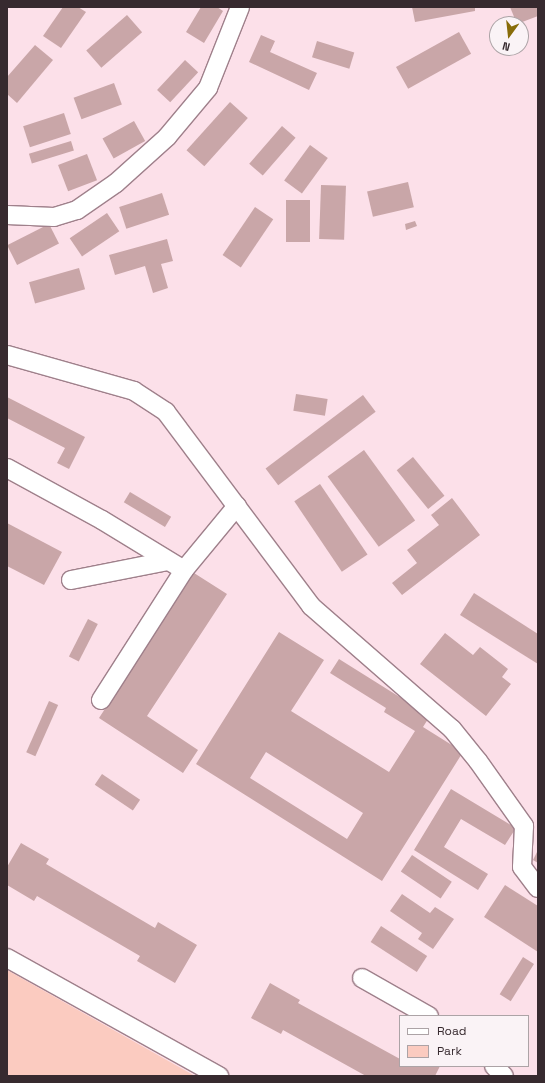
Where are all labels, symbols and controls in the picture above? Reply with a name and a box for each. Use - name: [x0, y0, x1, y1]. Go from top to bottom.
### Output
- north arrow: [489, 16, 529, 56]
- text: N: [501, 39, 512, 54]
- legend: [399, 1015, 529, 1067]
- text: Road: [437, 1023, 466, 1039]
- text: Park: [437, 1043, 462, 1059]

